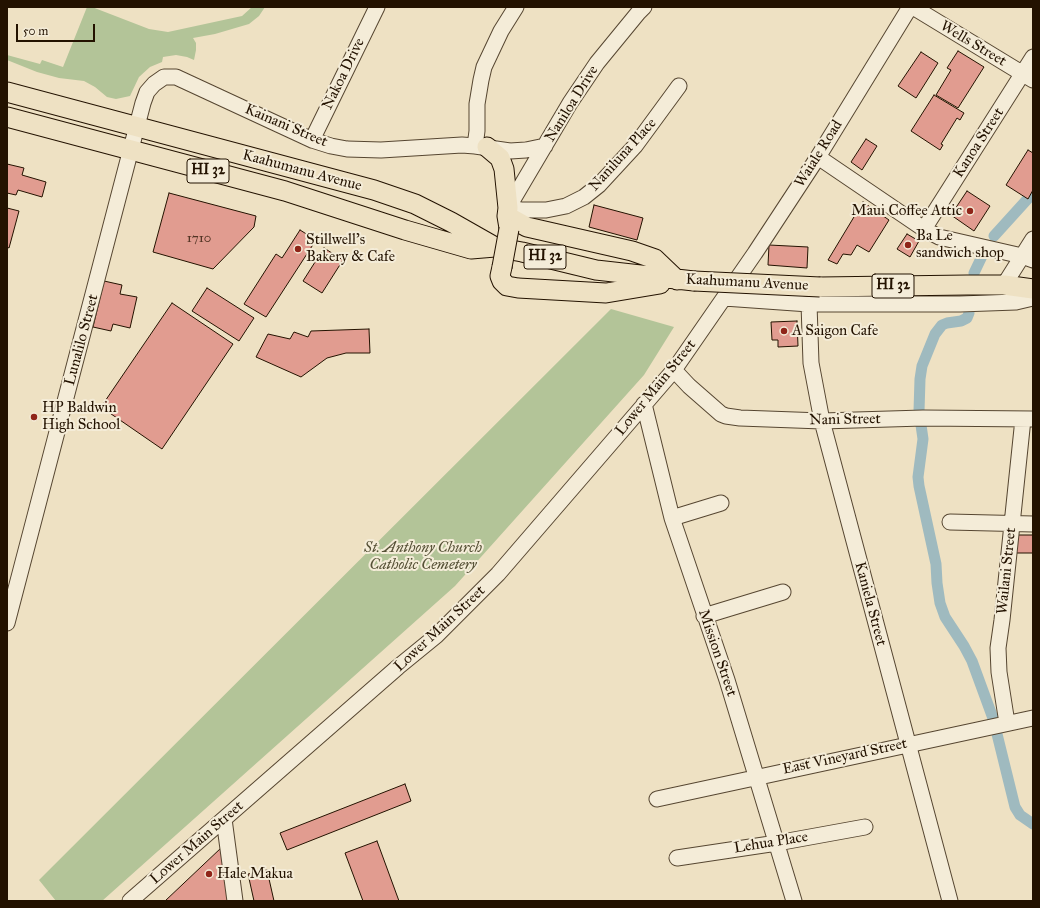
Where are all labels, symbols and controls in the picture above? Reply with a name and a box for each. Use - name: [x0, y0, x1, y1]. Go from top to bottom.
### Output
- scale bar: [18, 16, 97, 42]
- street label: Wells Street: [937, 17, 1009, 71]
- text: 50 m: [23, 24, 48, 38]
- street label: Nakoa Drive: [319, 35, 369, 113]
- street label: Naniloa Drive: [541, 62, 603, 146]
- street label: Kainani Street: [242, 100, 330, 152]
- street label: Kanoa Street: [950, 105, 1008, 181]
- street label: Naniluna Place: [585, 115, 661, 195]
- street label: Waiale Road: [791, 117, 847, 191]
- street label: Kaahumanu Avenue: [240, 146, 364, 196]
- road number: HI 32: [187, 159, 229, 183]
- place label: Maui Coffee Attic: [851, 202, 962, 220]
- marker: Maui Coffee Attic: [965, 206, 975, 216]
- place label: Ba Le sandwich shop: [916, 227, 1004, 262]
- house number: 1710: [187, 231, 211, 247]
- place label: Stillwell's Bakery & Cafe: [306, 231, 395, 266]
- marker: Ba Le sandwich shop: [903, 240, 913, 250]
- marker: Stillwell's Bakery & Cafe: [293, 244, 303, 254]
- road number: HI 32: [524, 245, 566, 269]
- street label: Kaahumanu Avenue: [685, 271, 809, 295]
- road number: HI 32: [872, 274, 914, 298]
- street label: Lunalilo Street: [61, 292, 103, 388]
- place label: A Saigon Cafe: [792, 322, 878, 340]
- marker: A Saigon Cafe: [779, 326, 789, 336]
- street label: Lower Main Street: [612, 336, 700, 440]
- place label: HP Baldwin High School: [42, 399, 120, 434]
- street label: Nani Street: [809, 410, 881, 430]
- marker: HP Baldwin High School: [29, 412, 39, 422]
- street label: Wailani Street: [993, 527, 1021, 615]
- park label: St. Anthony Church Catholic Cemetery: [364, 539, 482, 574]
- street label: Kaniela Street: [850, 560, 890, 648]
- street label: Lower Main Street: [391, 582, 489, 676]
- street label: Mission Street: [694, 607, 740, 699]
- street label: East Vineyard Street: [781, 735, 909, 779]
- street label: Lower Main Street: [147, 797, 247, 889]
- street label: Lehua Place: [733, 828, 809, 858]
- place label: Hale Makua: [217, 865, 293, 883]
- marker: Hale Makua: [204, 869, 214, 879]

